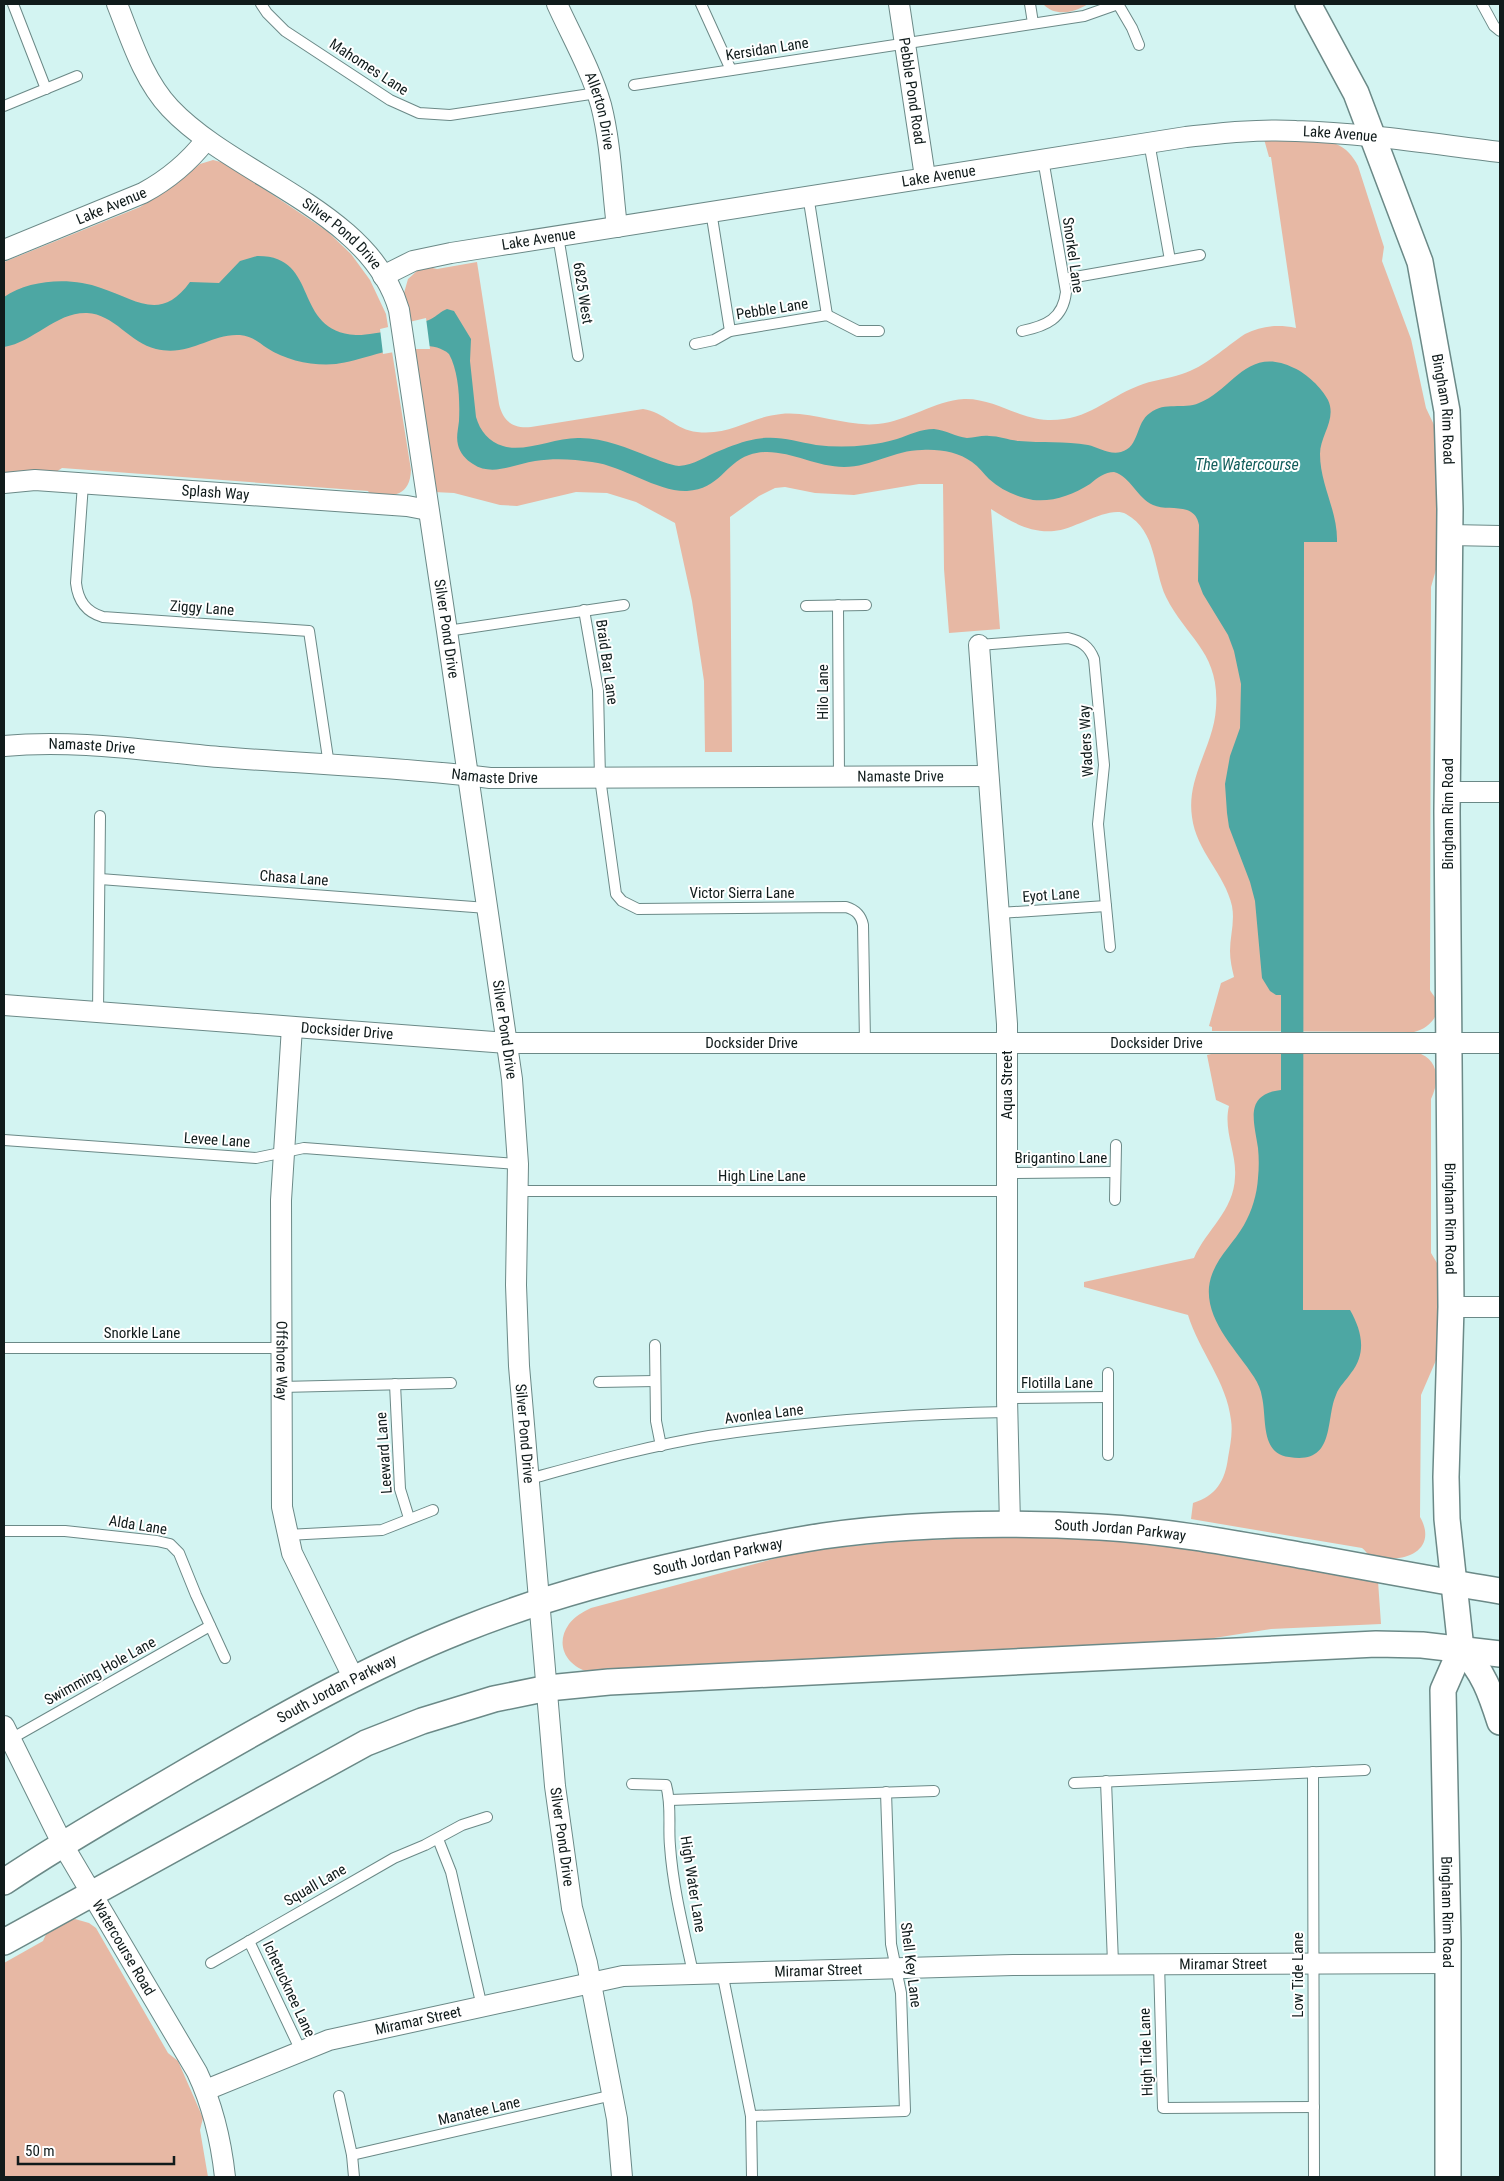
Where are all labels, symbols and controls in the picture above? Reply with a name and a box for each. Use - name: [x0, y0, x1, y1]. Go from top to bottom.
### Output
- street label: Kersidan Lane: [724, 34, 810, 64]
- street label: Mahomes Lane: [326, 35, 412, 99]
- street label: Pebble Pond Road: [895, 36, 929, 146]
- street label: Allerton Drive: [581, 69, 618, 151]
- street label: Lake Avenue: [1303, 122, 1378, 146]
- street label: Lake Avenue: [900, 161, 977, 191]
- street label: Lake Avenue: [73, 183, 149, 228]
- street label: Silver Pond Drive: [299, 194, 385, 273]
- street label: Snorkel Lane: [1059, 216, 1087, 294]
- street label: Lake Avenue: [500, 224, 577, 254]
- street label: 6825 West: [569, 261, 597, 325]
- street label: Pebble Lane: [735, 294, 809, 324]
- street label: Bingham Rim Road: [1428, 352, 1458, 465]
- water label: The Watercourse: [1195, 455, 1299, 474]
- street label: Splash Way: [181, 481, 250, 504]
- street label: Silver Pond Drive: [430, 578, 463, 680]
- street label: Ziggy Lane: [169, 597, 235, 619]
- street label: Braid Bar Lane: [592, 618, 622, 706]
- street label: Hilo Lane: [814, 664, 832, 720]
- street label: Waders Way: [1075, 704, 1097, 778]
- street label: Namaste Drive: [49, 735, 136, 758]
- street label: Bingham Rim Road: [1439, 758, 1457, 870]
- street label: Namaste Drive: [450, 765, 538, 787]
- street label: Namaste Drive: [857, 767, 944, 786]
- street label: Chasa Lane: [259, 867, 329, 889]
- street label: Victor Sierra Lane: [690, 884, 794, 902]
- street label: Eyot Lane: [1022, 884, 1080, 906]
- street label: Silver Pond Drive: [489, 979, 521, 1080]
- street label: Docksider Drive: [300, 1018, 394, 1043]
- street label: Docksider Drive: [705, 1034, 798, 1052]
- street label: Docksider Drive: [1110, 1034, 1203, 1052]
- street label: Aqua Street: [998, 1050, 1016, 1120]
- street label: Levee Lane: [183, 1129, 251, 1151]
- street label: Brigantino Lane: [1015, 1149, 1107, 1167]
- street label: Bingham Rim Road: [1441, 1163, 1460, 1275]
- street label: High Line Lane: [718, 1167, 806, 1185]
- street label: Offshore Way: [272, 1321, 291, 1400]
- street label: Snorkle Lane: [104, 1324, 180, 1342]
- street label: Flotilla Lane: [1021, 1374, 1093, 1392]
- street label: Silver Pond Drive: [512, 1383, 538, 1484]
- street label: Avonlea Lane: [724, 1400, 804, 1428]
- street label: Leeward Lane: [372, 1411, 396, 1495]
- street label: Alda Lane: [108, 1512, 168, 1538]
- street label: South Jordan Parkway: [1054, 1516, 1187, 1545]
- street label: South Jordan Parkway: [651, 1534, 784, 1579]
- street label: Swimming Hole Lane: [41, 1633, 159, 1709]
- street label: South Jordan Parkway: [274, 1651, 399, 1727]
- street label: Silver Pond Drive: [546, 1786, 578, 1887]
- street label: High Water Lane: [677, 1835, 709, 1933]
- street label: Bingham Rim Road: [1437, 1856, 1457, 1968]
- street label: Squall Lane: [281, 1860, 349, 1910]
- street label: Watercourse Road: [88, 1897, 159, 1999]
- street label: Shell Key Lane: [897, 1921, 925, 2009]
- street label: Low Tide Lane: [1289, 1932, 1307, 2018]
- street label: Ichetucknee Lane: [259, 1938, 319, 2040]
- street label: Miramar Street: [1179, 1955, 1267, 1973]
- street label: Miramar Street: [774, 1960, 862, 1981]
- street label: Miramar Street: [373, 2002, 463, 2039]
- street label: High Tide Lane: [1135, 2008, 1157, 2096]
- street label: Manatee Lane: [436, 2093, 522, 2129]
- scale bar: [18, 2134, 174, 2166]
- text: 50 m: [25, 2142, 55, 2160]

